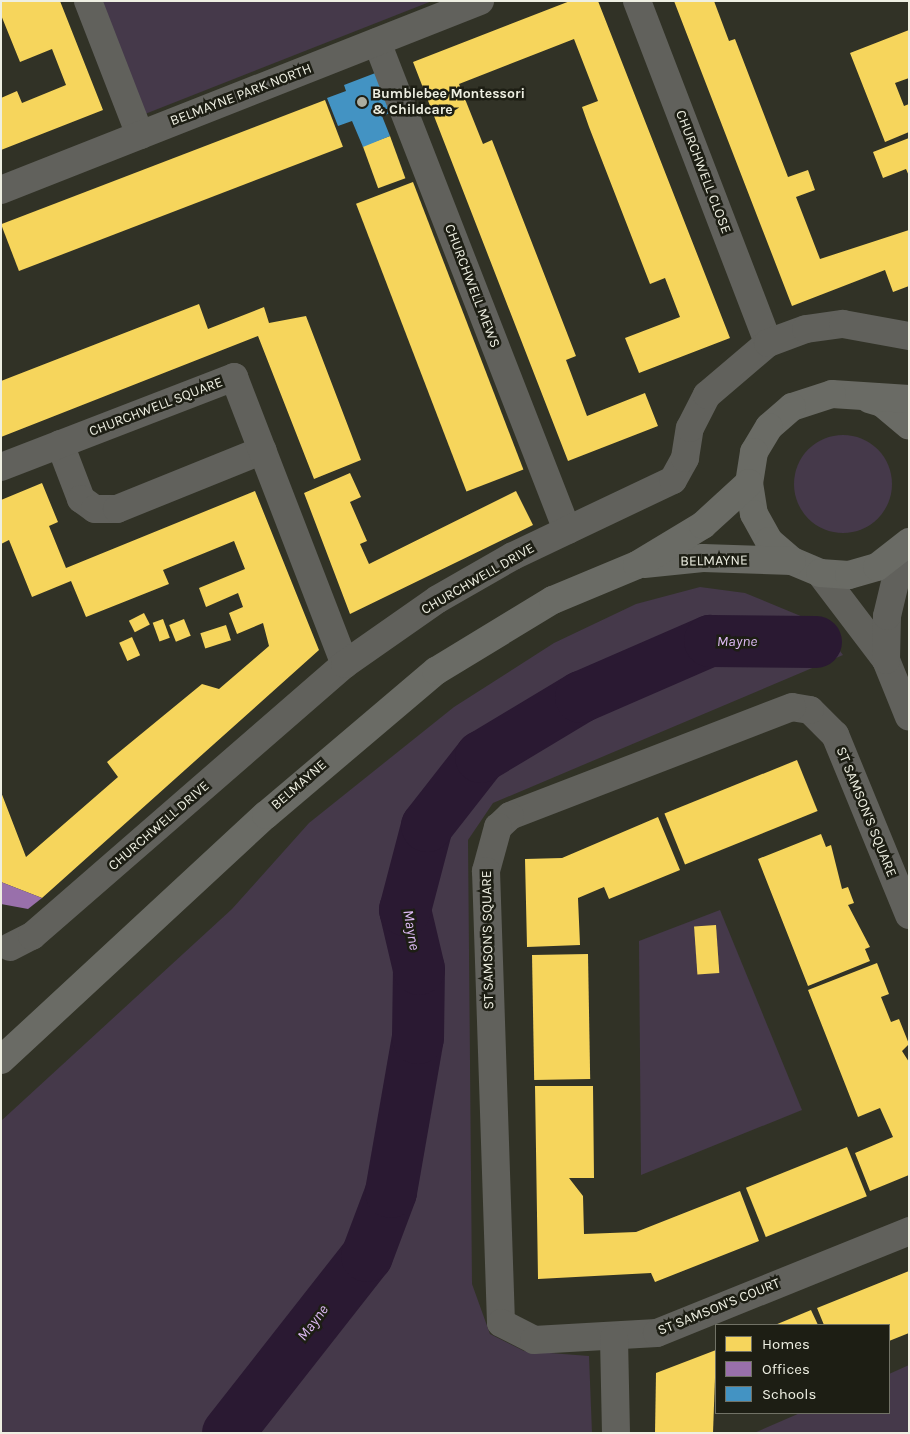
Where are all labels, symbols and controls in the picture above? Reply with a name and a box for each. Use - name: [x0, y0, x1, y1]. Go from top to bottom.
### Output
- street label: BELMAYNE PARK NORTH: [168, 60, 314, 130]
- place label: Bumblebee Montessori & Childcare: [372, 86, 525, 118]
- marker: Bumblebee Montessori & Childcare: [356, 96, 368, 108]
- street label: CHURCHWELL CLOSE: [672, 108, 734, 236]
- street label: CHURCHWELL MEWS: [441, 222, 503, 350]
- street label: CHURCHWELL SQUARE: [87, 374, 225, 440]
- street label: CHURCHWELL DRIVE: [418, 540, 538, 618]
- street label: BELMAYNE: [680, 552, 748, 570]
- water label: Mayne: [717, 633, 757, 651]
- street label: ST SAMSON'S SQUARE: [832, 744, 900, 880]
- street label: BELMAYNE: [268, 756, 330, 814]
- street label: CHURCHWELL DRIVE: [105, 778, 213, 874]
- street label: ST SAMSON'S SQUARE: [478, 870, 498, 1010]
- water label: Mayne: [399, 908, 423, 952]
- street label: ST SAMSON'S COURT: [655, 1275, 783, 1339]
- water label: Mayne: [294, 1301, 332, 1345]
- legend: [715, 1324, 890, 1414]
- text: Homes: [762, 1335, 810, 1353]
- text: Offices: [762, 1360, 810, 1378]
- text: Schools: [762, 1385, 816, 1403]

